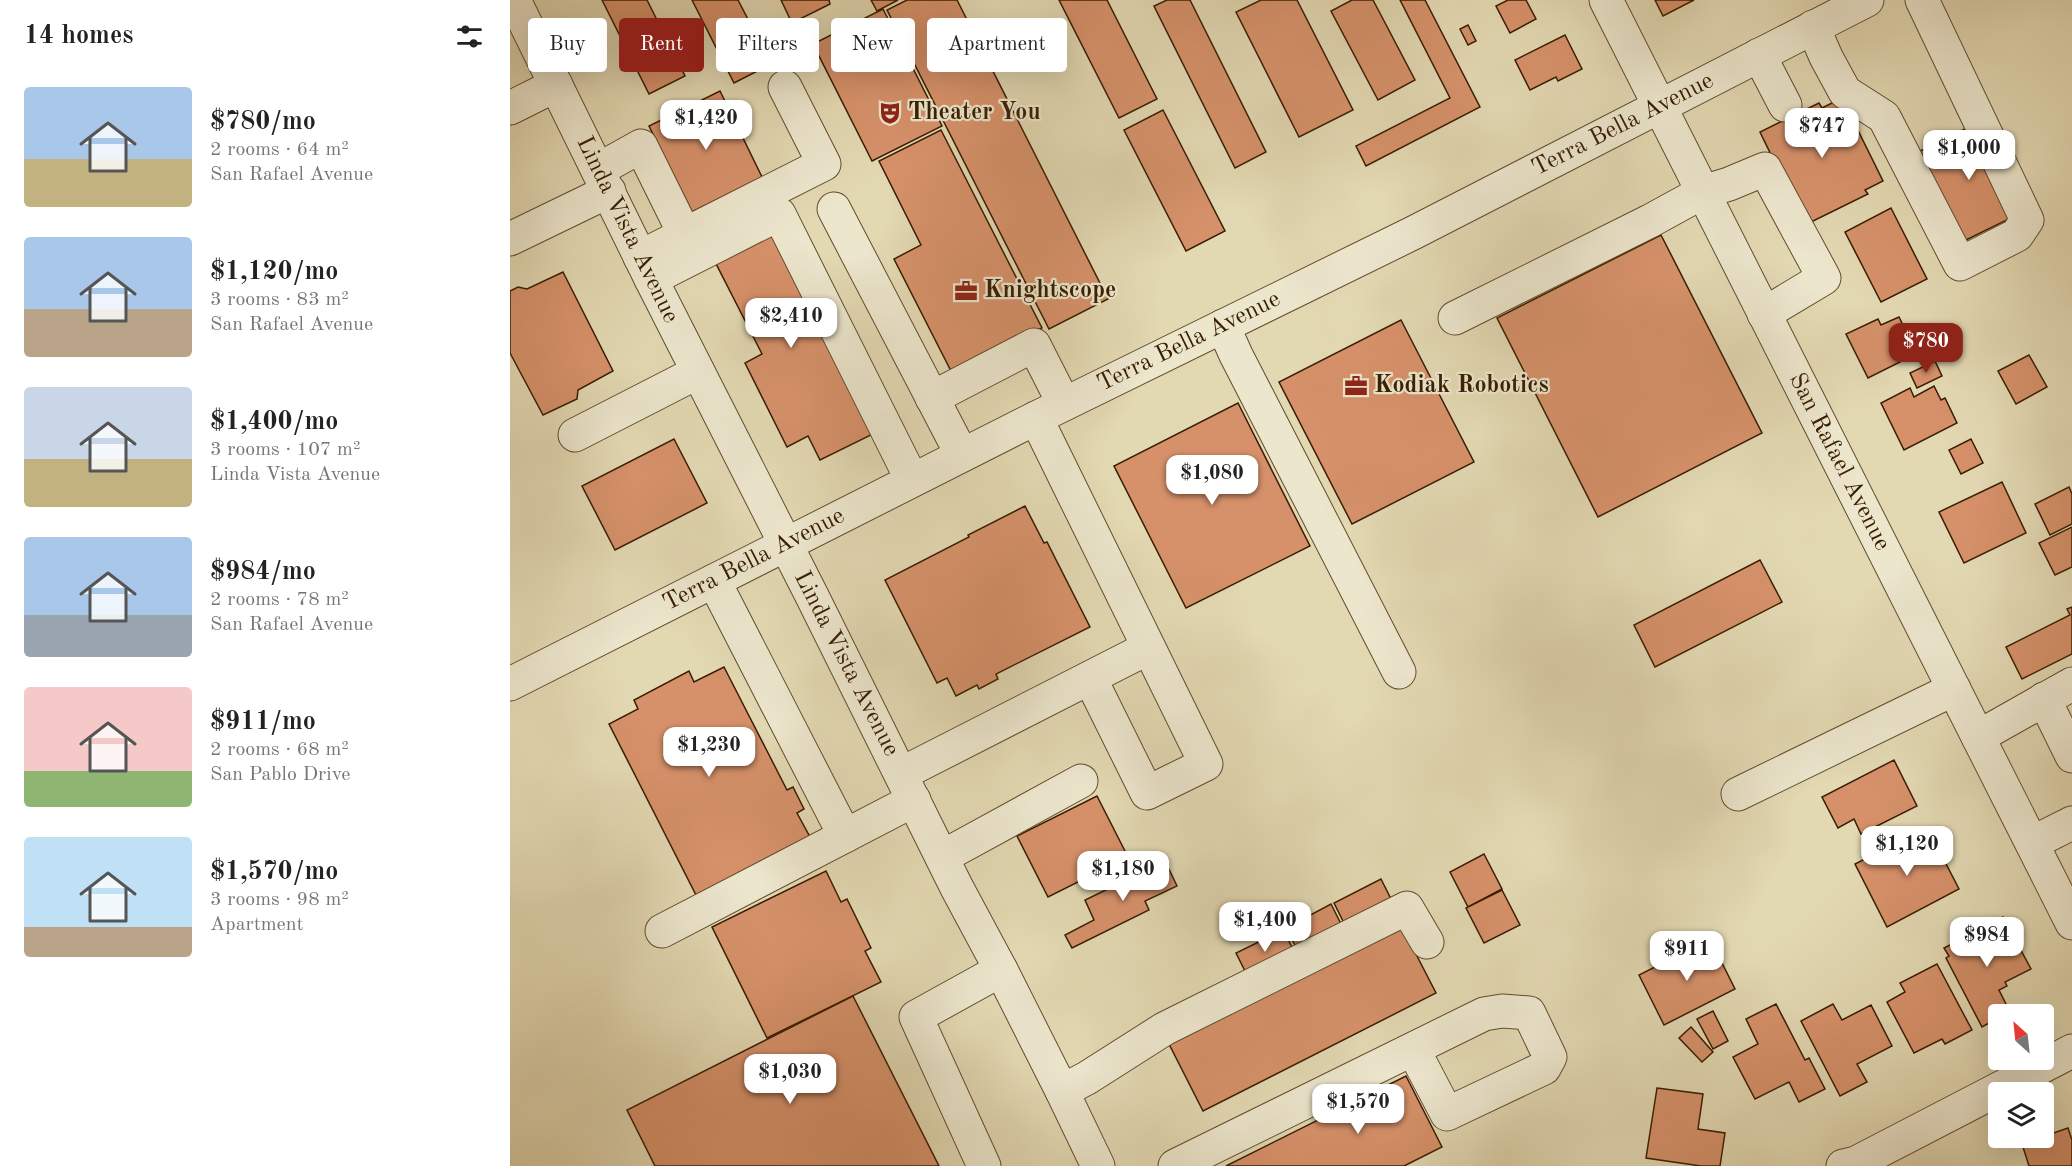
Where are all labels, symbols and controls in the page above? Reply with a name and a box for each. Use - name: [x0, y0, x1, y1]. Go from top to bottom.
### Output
- chip: Buy: [528, 18, 607, 72]
- chip: Rent: [619, 18, 704, 72]
- chip: Filters: [716, 18, 819, 72]
- chip: New: [831, 18, 915, 72]
- chip: Apartment: [927, 18, 1067, 72]
- icon: filters: [453, 20, 486, 53]
- text: 14 homes: [24, 23, 133, 49]
- street label: Terra Bella Avenue: [1528, 69, 1718, 181]
- pin: $1,420: [657, 100, 755, 151]
- theatre icon: Theater You: [877, 100, 903, 126]
- place label: Theater You: [908, 101, 1041, 125]
- pin: $747: [1786, 108, 1858, 159]
- text: $780/mo: [210, 109, 316, 135]
- text: $1,420: [674, 109, 738, 129]
- icon: home: [72, 111, 144, 183]
- text: $747: [1799, 117, 1845, 137]
- pin: $1,000: [1920, 130, 2018, 181]
- street label: Linda Vista Avenue: [571, 133, 683, 327]
- text: $1,000: [1937, 139, 2001, 159]
- text: 2 rooms · 64 m²: [210, 140, 349, 160]
- text: San Rafael Avenue: [210, 165, 373, 185]
- text: $1,120/mo: [210, 259, 338, 285]
- icon: home: [72, 261, 144, 333]
- office icon: Knightscope: [953, 278, 979, 304]
- place label: Knightscope: [984, 279, 1116, 303]
- street label: Terra Bella Avenue: [1094, 287, 1284, 397]
- text: 3 rooms · 83 m²: [210, 290, 349, 310]
- pin: $2,410: [742, 298, 840, 349]
- text: $2,410: [759, 307, 823, 327]
- text: San Rafael Avenue: [210, 315, 373, 335]
- pin: $780: [1890, 323, 1962, 374]
- text: $780: [1903, 332, 1949, 352]
- street label: San Rafael Avenue: [1784, 369, 1894, 555]
- office icon: Kodiak Robotics: [1343, 373, 1369, 399]
- place label: Kodiak Robotics: [1374, 374, 1549, 398]
- text: $1,400/mo: [210, 409, 338, 435]
- icon: home: [72, 411, 144, 483]
- text: 3 rooms · 107 m²: [210, 440, 360, 460]
- pin: $1,080: [1163, 455, 1261, 506]
- text: $1,080: [1180, 464, 1244, 484]
- text: Linda Vista Avenue: [210, 465, 380, 485]
- street label: Terra Bella Avenue: [659, 504, 849, 616]
- text: $984/mo: [210, 559, 316, 585]
- icon: home: [72, 561, 144, 633]
- street label: Linda Vista Avenue: [789, 568, 903, 760]
- text: 2 rooms · 78 m²: [210, 590, 349, 610]
- text: San Rafael Avenue: [210, 615, 373, 635]
- text: $911/mo: [210, 709, 316, 735]
- icon: home: [72, 711, 144, 783]
- pin: $1,230: [660, 727, 758, 778]
- text: $1,230: [677, 736, 741, 756]
- text: 2 rooms · 68 m²: [210, 740, 349, 760]
- text: San Pablo Drive: [210, 765, 350, 785]
- pin: $1,120: [1858, 826, 1956, 877]
- text: $1,120: [1875, 835, 1939, 855]
- pin: $1,180: [1074, 851, 1172, 902]
- text: $1,570/mo: [210, 859, 338, 885]
- text: $1,180: [1091, 860, 1155, 880]
- icon: home: [72, 861, 144, 933]
- text: 3 rooms · 98 m²: [210, 890, 349, 910]
- pin: $1,400: [1216, 902, 1314, 953]
- text: $1,400: [1233, 911, 1297, 931]
- text: Apartment: [210, 915, 304, 935]
- pin: $984: [1951, 917, 2023, 968]
- text: $984: [1964, 926, 2010, 946]
- pin: $911: [1651, 931, 1723, 982]
- text: $911: [1664, 940, 1710, 960]
- north arrow: [1988, 1004, 2054, 1070]
- map controls: [1988, 1004, 2054, 1148]
- pin: $1,030: [741, 1054, 839, 1105]
- text: $1,030: [758, 1063, 822, 1083]
- button: layers: [1988, 1082, 2054, 1148]
- pin: $1,570: [1309, 1084, 1407, 1135]
- text: $1,570: [1326, 1093, 1390, 1113]

